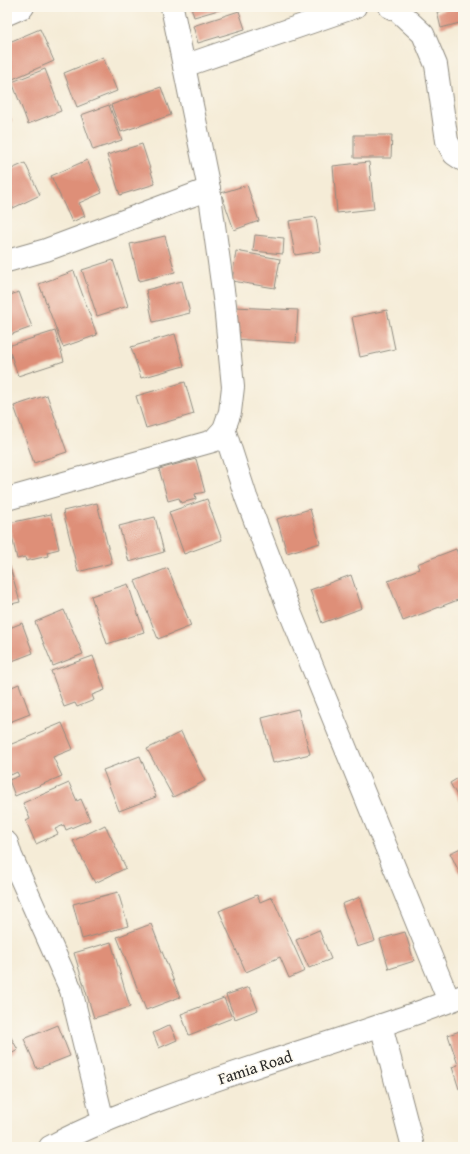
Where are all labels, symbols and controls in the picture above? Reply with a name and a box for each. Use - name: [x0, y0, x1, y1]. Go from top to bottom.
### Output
- street label: Famia Road: [215, 1044, 296, 1090]

